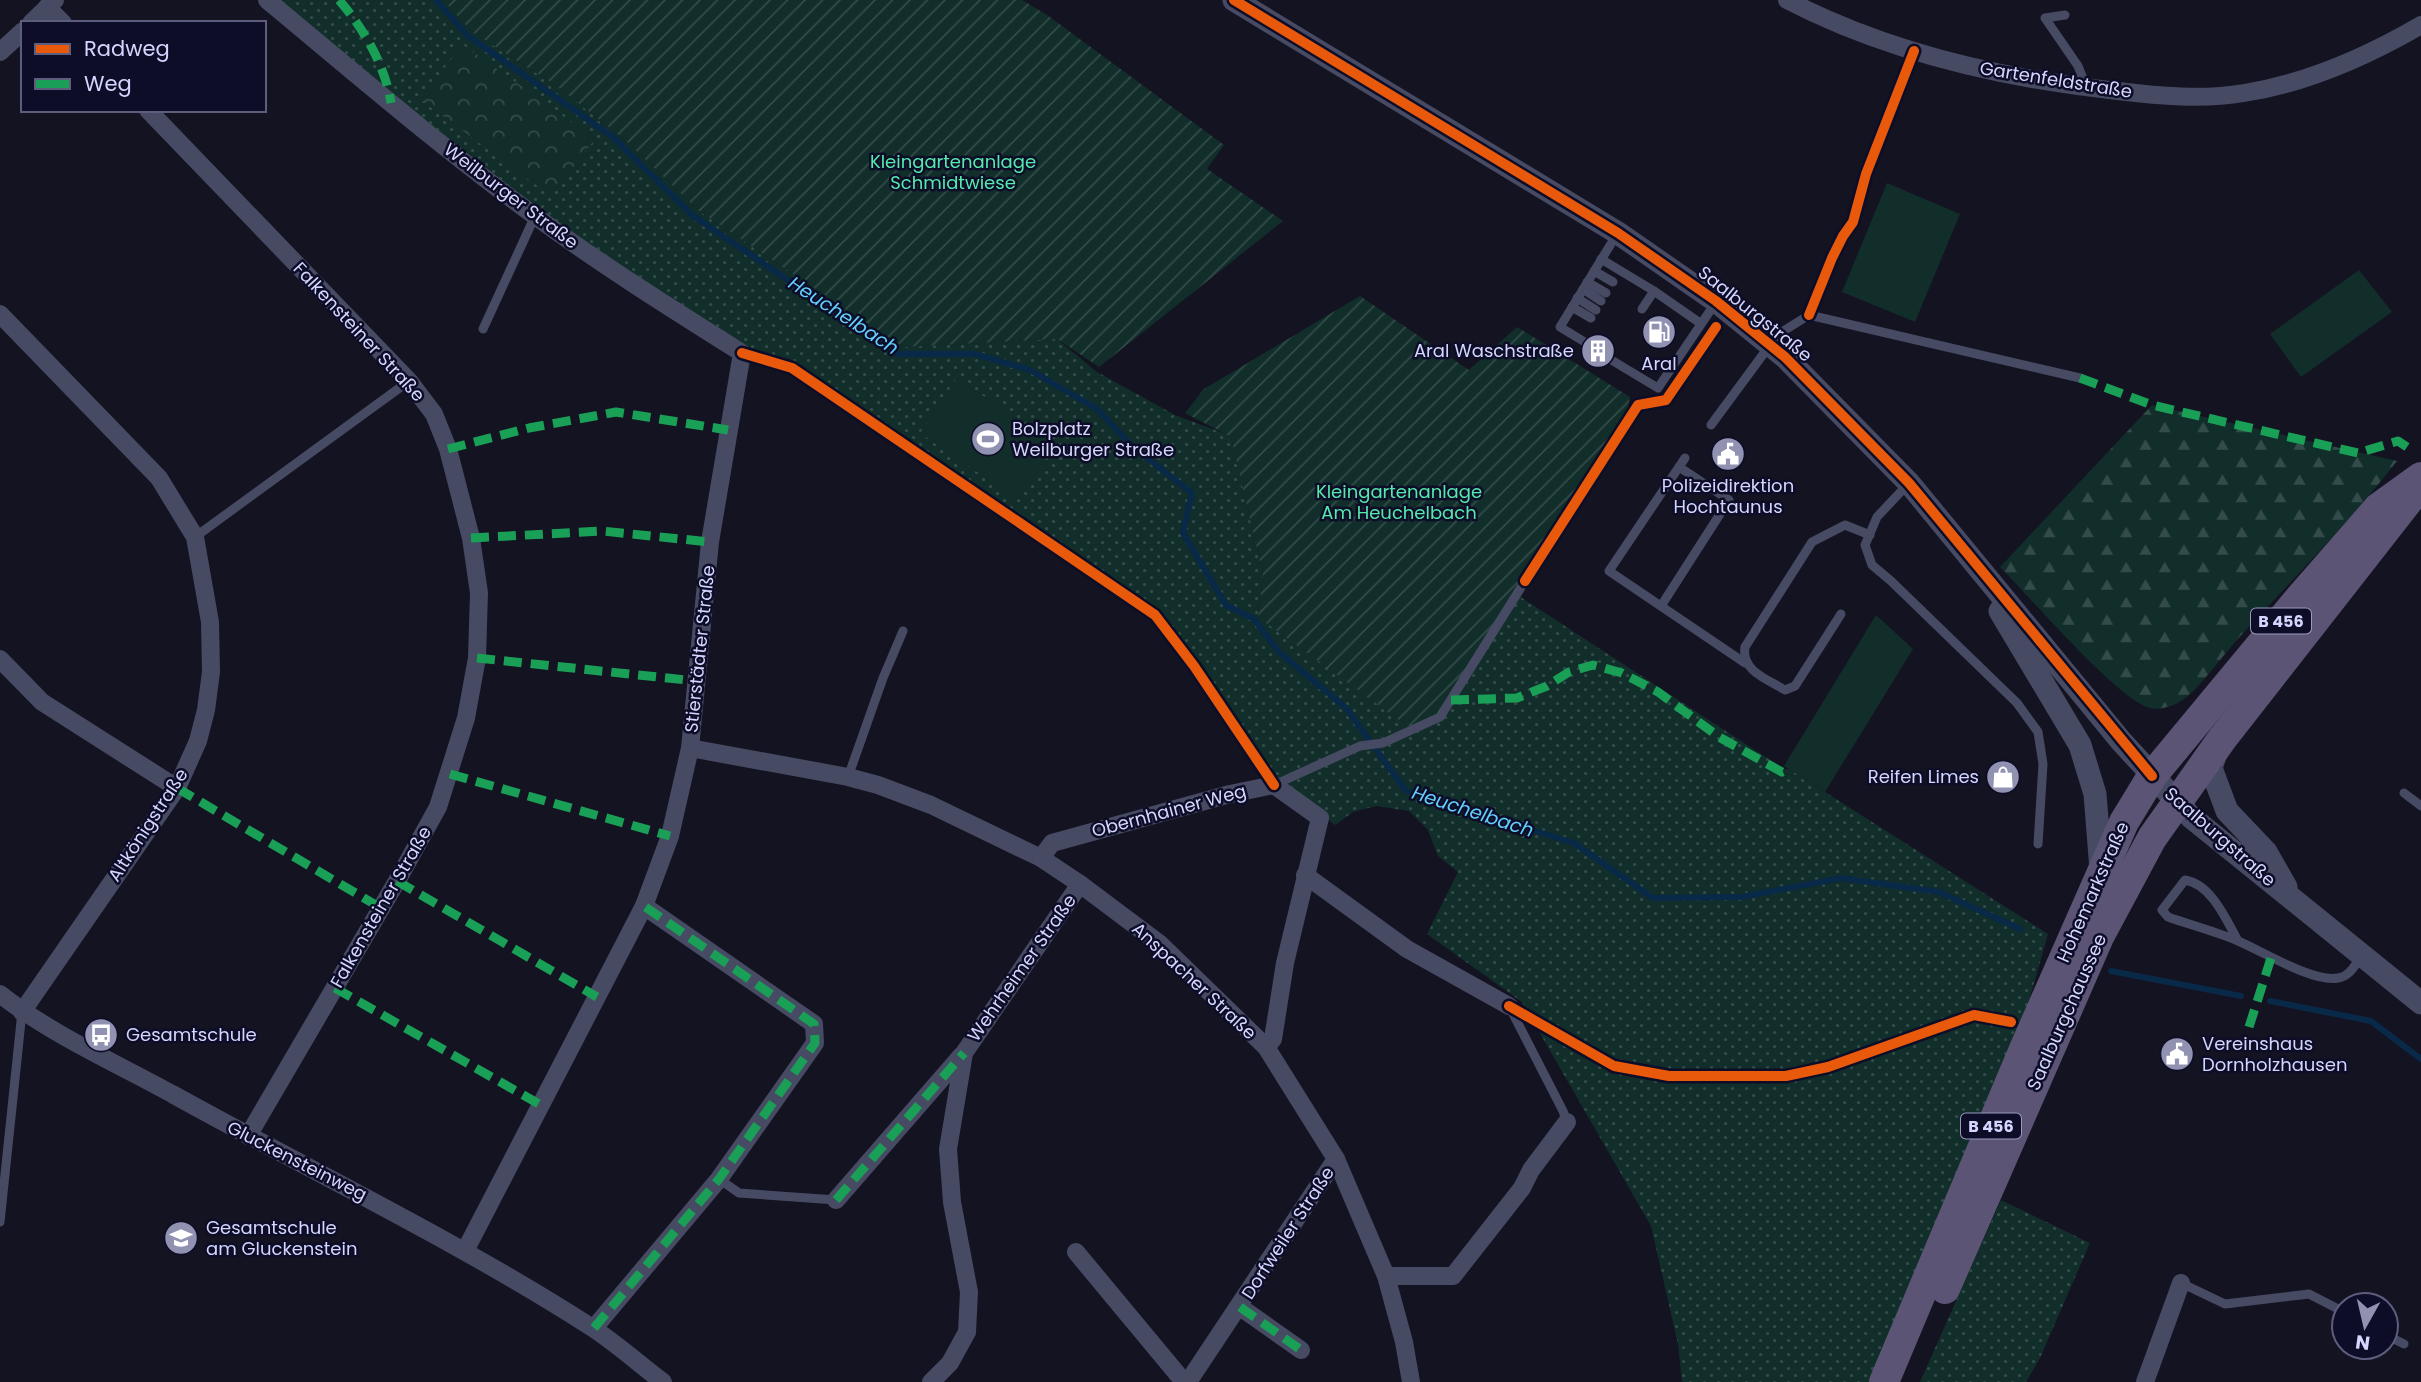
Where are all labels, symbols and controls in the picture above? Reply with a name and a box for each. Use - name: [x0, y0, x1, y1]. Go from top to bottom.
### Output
- legend: [21, 21, 266, 112]
- text: Radweg: [84, 34, 170, 63]
- street label: Gartenfeldstraße: [1978, 55, 2134, 104]
- text: Weg: [84, 69, 132, 98]
- street label: Weilburger Straße: [439, 137, 584, 254]
- park label: Kleingartenanlage Schmidtwiese: [870, 149, 1036, 195]
- street label: Falkensteiner Straße: [288, 256, 431, 407]
- street label: Saalburgstraße: [1693, 260, 1818, 367]
- water label: Heuchelbach: [783, 270, 904, 361]
- fuel station icon: Aral: [1640, 313, 1678, 351]
- building icon: Aral Waschstraße: [1579, 332, 1617, 370]
- place label: Aral Waschstraße: [1414, 338, 1574, 363]
- place label: Aral: [1641, 351, 1677, 376]
- place label: Bolzplatz Weilburger Straße: [1012, 416, 1174, 462]
- sports icon: Bolzplatz Weilburger Straße: [969, 420, 1007, 458]
- public building icon: Polizeidirektion Hochtaunus: [1709, 435, 1747, 473]
- place label: Polizeidirektion Hochtaunus: [1662, 473, 1794, 519]
- park label: Kleingartenanlage Am Heuchelbach: [1316, 479, 1482, 525]
- street label: Stierstädter Straße: [678, 564, 721, 734]
- road number: B 456: [2251, 608, 2311, 634]
- shop icon: Reifen Limes: [1984, 758, 2022, 796]
- street label: Altkönigstraße: [102, 763, 194, 886]
- place label: Reifen Limes: [1868, 764, 1979, 789]
- street label: Obernhainer Weg: [1089, 778, 1249, 843]
- water label: Heuchelbach: [1408, 779, 1537, 844]
- street label: Saalburgstraße: [2159, 781, 2281, 892]
- street label: Hohemarkstraße: [2050, 817, 2135, 966]
- street label: Falkensteiner Straße: [324, 821, 437, 992]
- street label: Wehrheimer Straße: [961, 889, 1082, 1046]
- street label: Anspacher Straße: [1127, 916, 1262, 1045]
- street label: Saalburgchaussee: [2021, 929, 2112, 1094]
- bus stop icon: Gesamtschule: [82, 1016, 120, 1054]
- place label: Gesamtschule: [126, 1022, 257, 1047]
- place label: Vereinshaus Dornholzhausen: [2202, 1031, 2347, 1077]
- public building icon: Vereinshaus Dornholzhausen: [2158, 1035, 2196, 1073]
- street label: Gluckensteinweg: [223, 1114, 372, 1207]
- road number: B 456: [1961, 1114, 2021, 1138]
- street label: Dorfweiler Straße: [1235, 1161, 1340, 1304]
- place label: Gesamtschule am Gluckenstein: [206, 1215, 357, 1261]
- school or university icon: Gesamtschule am Gluckenstein: [162, 1219, 200, 1257]
- north arrow: [2330, 1291, 2400, 1361]
- text: N: [2354, 1328, 2372, 1357]

